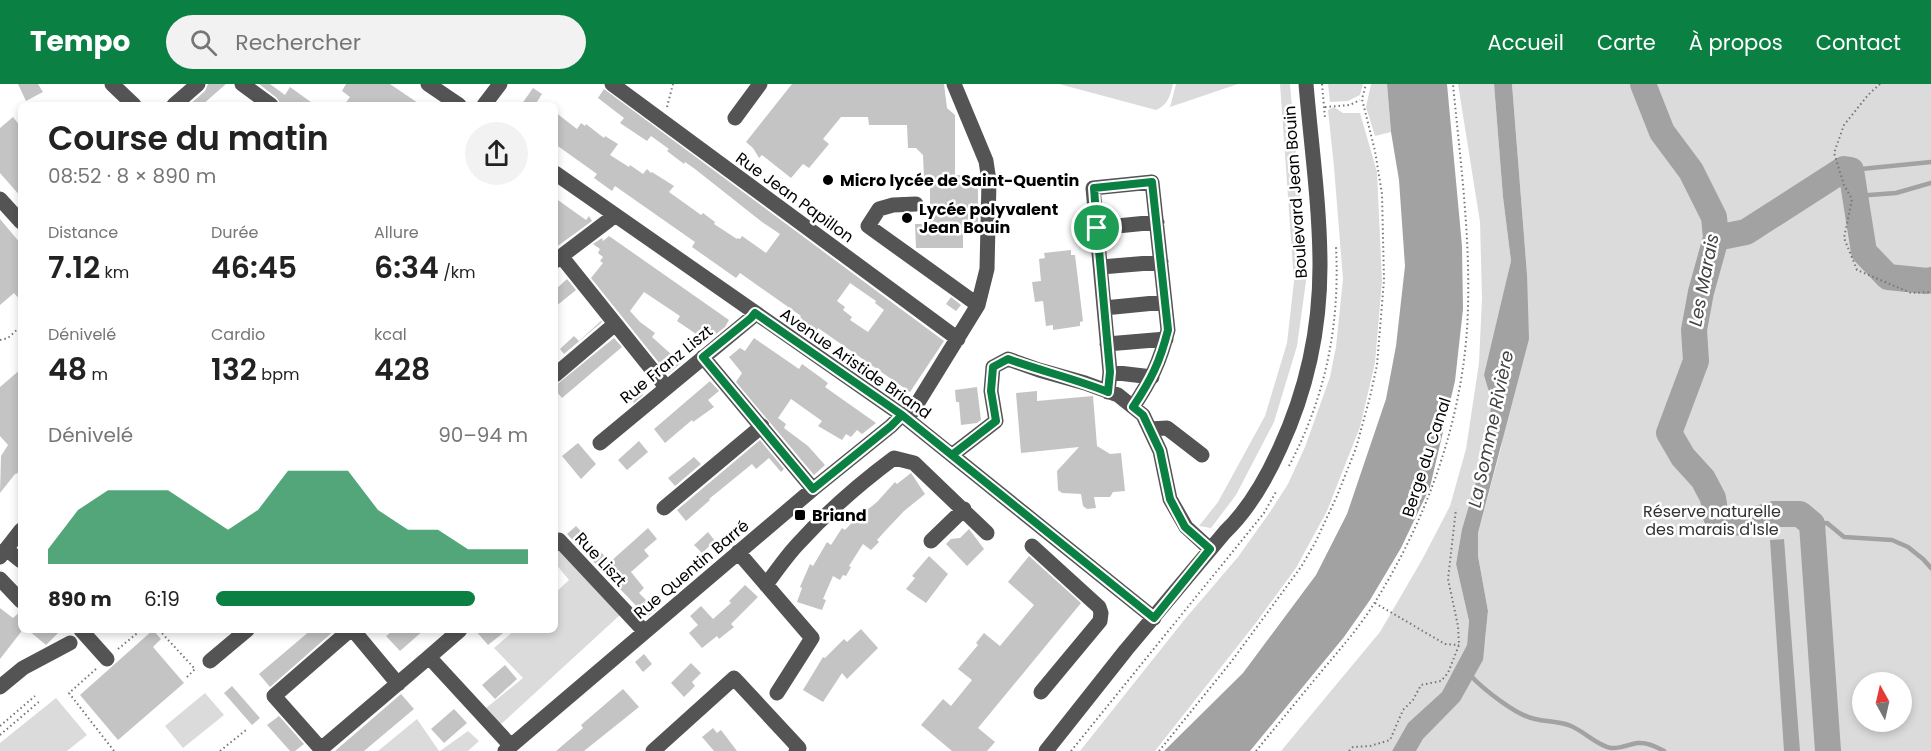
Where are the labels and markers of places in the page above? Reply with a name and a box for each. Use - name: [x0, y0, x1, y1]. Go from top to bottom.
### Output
- place label: Micro lycée de Saint-Quentin: [840, 169, 1079, 192]
- marker: Micro lycée de Saint-Quentin: [821, 173, 835, 187]
- place label: Lycée polyvalent Jean Bouin: [919, 198, 1058, 239]
- pin: [1071, 202, 1122, 253]
- marker: Lycée polyvalent Jean Bouin: [900, 211, 914, 225]
- place label: Briand: [812, 504, 867, 527]
- marker: Briand: [793, 508, 807, 522]

